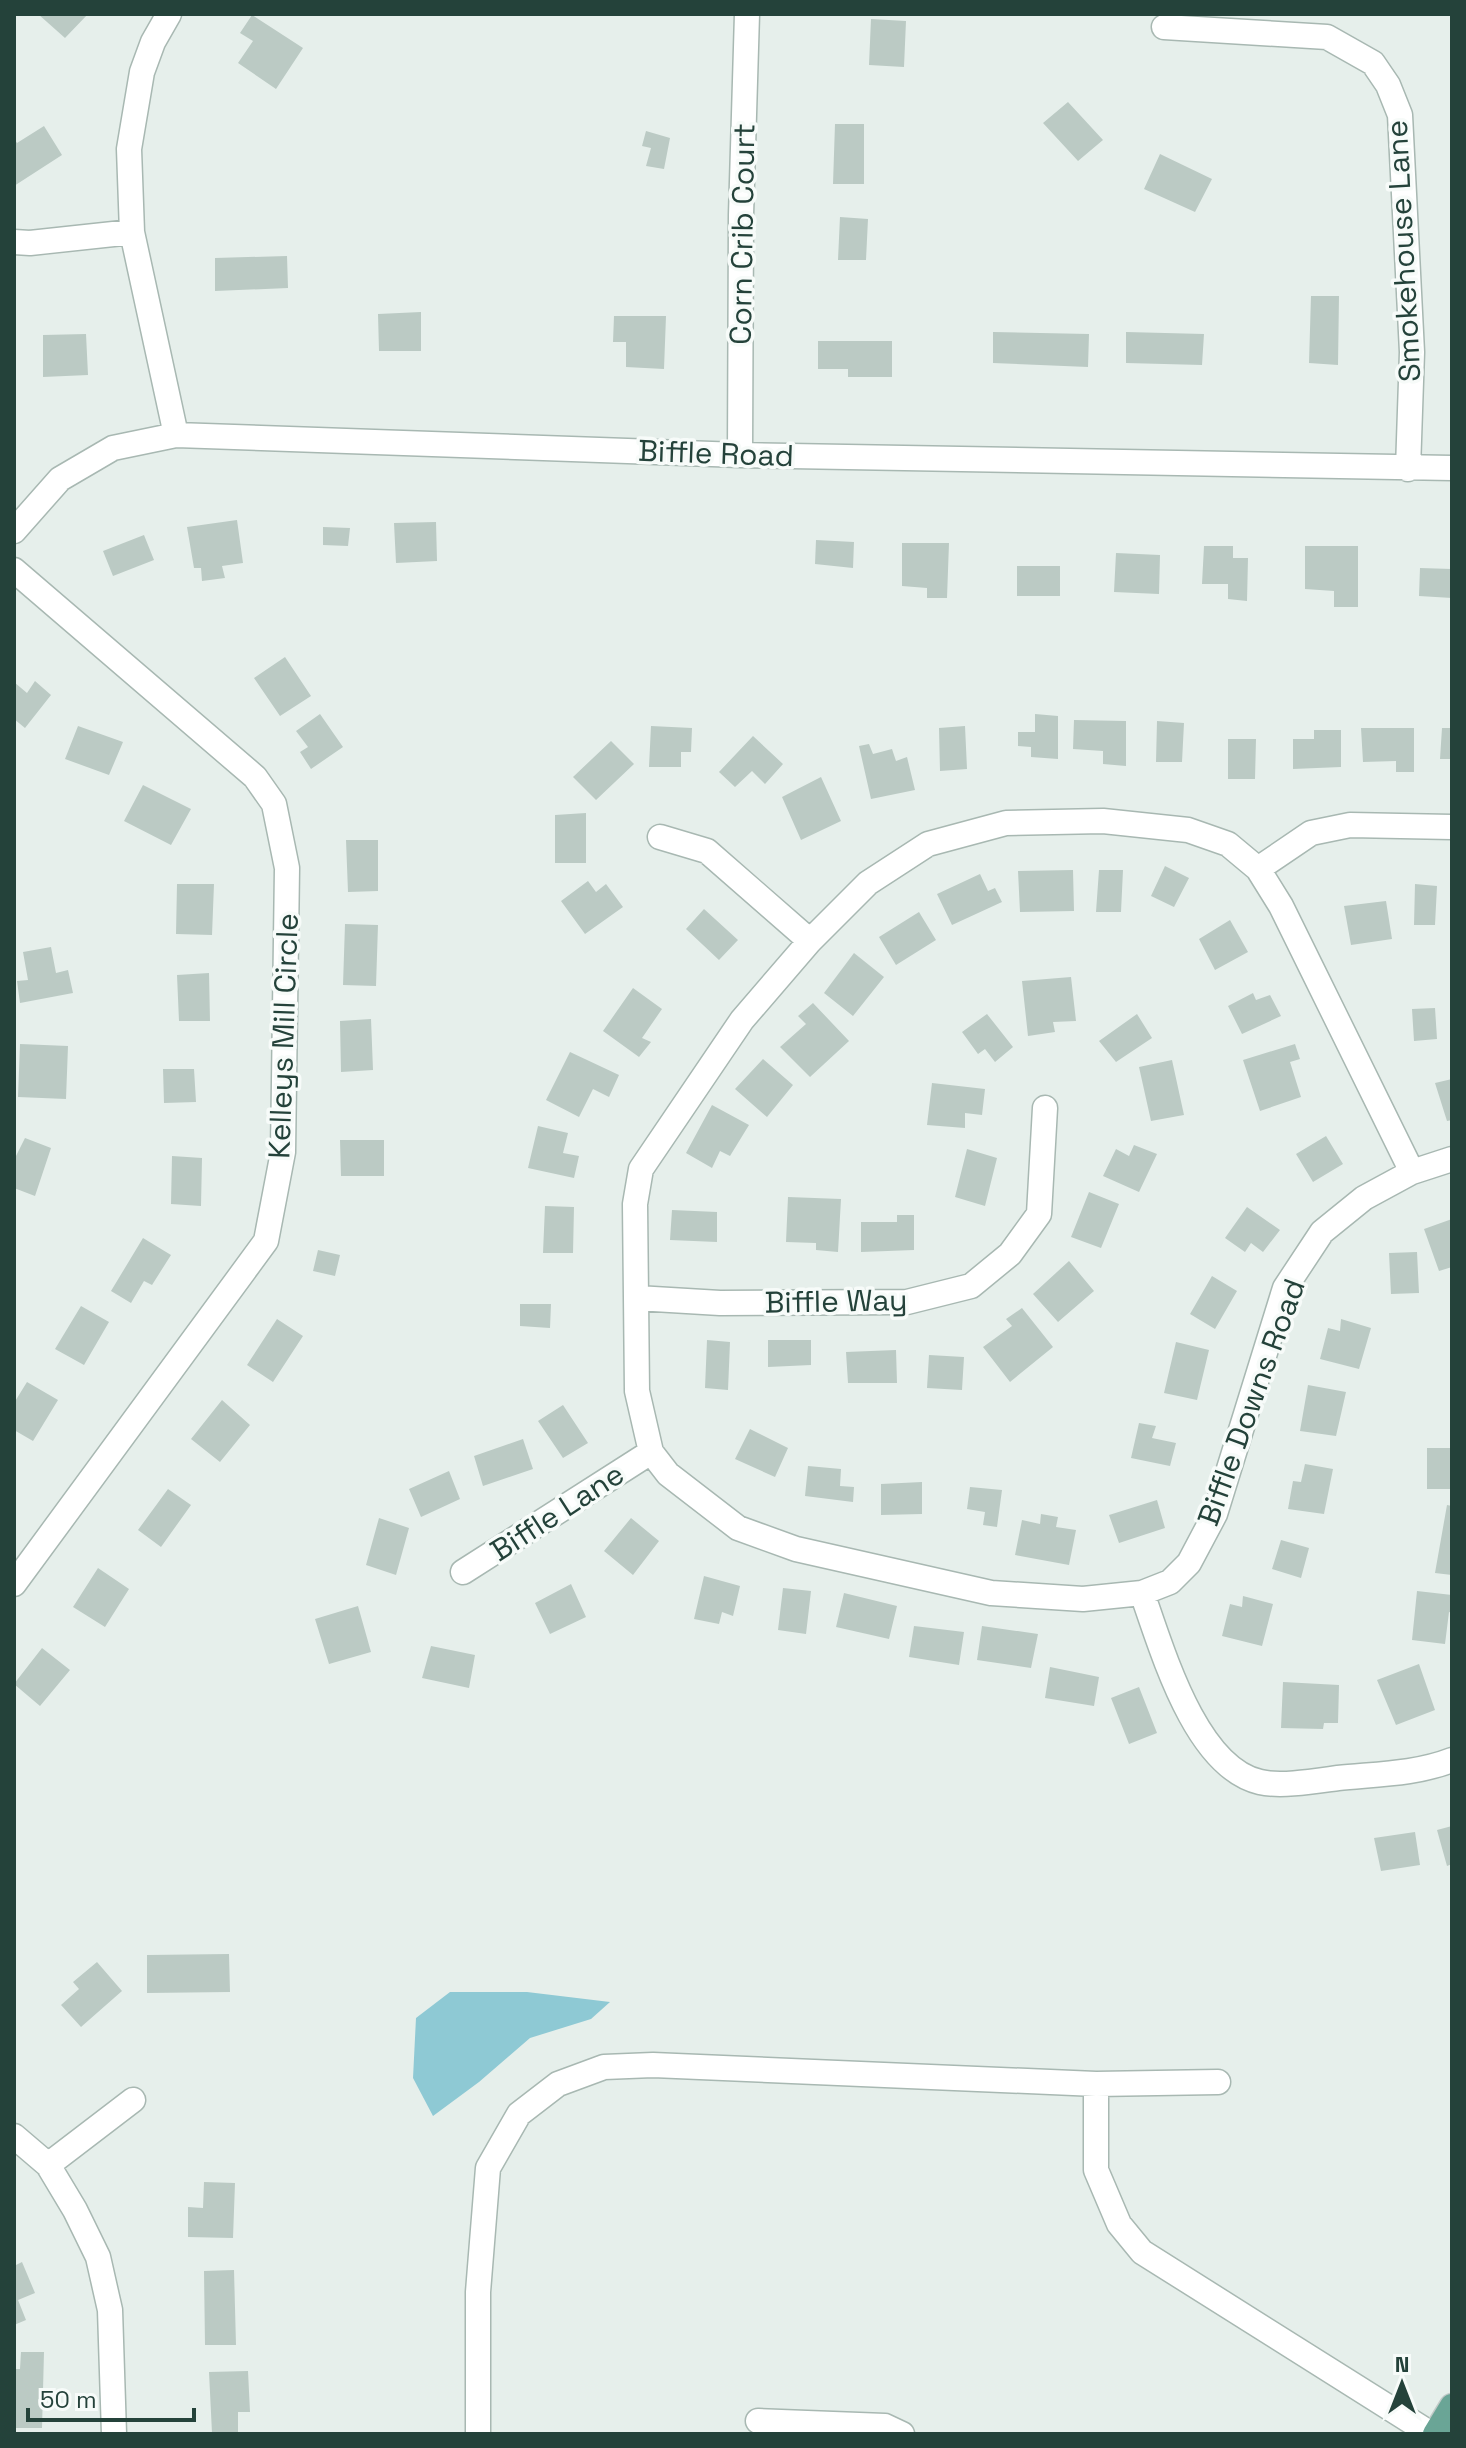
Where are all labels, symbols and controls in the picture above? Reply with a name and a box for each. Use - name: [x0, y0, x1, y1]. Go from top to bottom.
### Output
- street label: Smokehouse Lane: [1377, 119, 1429, 383]
- street label: Corn Crib Court: [721, 123, 763, 345]
- street label: Biffle Road: [637, 431, 795, 475]
- street label: Kelleys Mill Circle: [259, 912, 307, 1160]
- street label: Biffle Downs Road: [1188, 1273, 1314, 1531]
- street label: Biffle Way: [764, 1280, 908, 1322]
- street label: Biffle Lane: [483, 1454, 631, 1570]
- north arrow: [1362, 2344, 1442, 2424]
- text: N: [1395, 2350, 1409, 2378]
- scale bar: [28, 2372, 194, 2422]
- text: 50 m: [40, 2384, 97, 2415]

